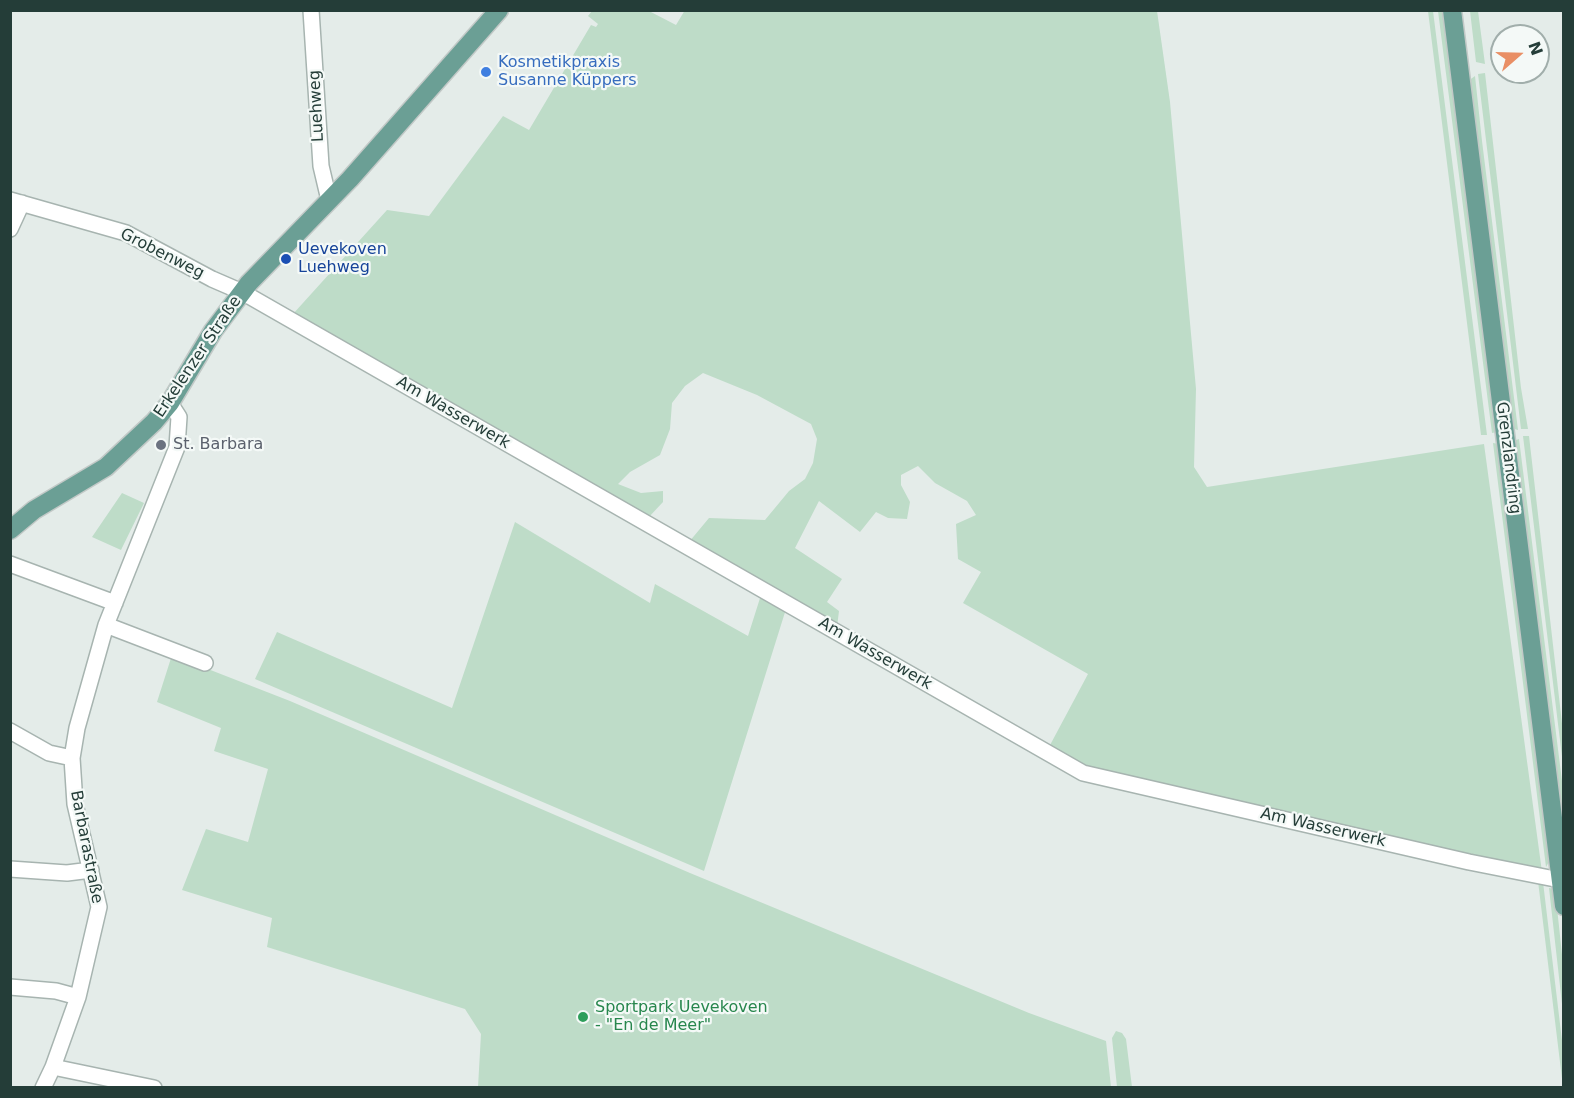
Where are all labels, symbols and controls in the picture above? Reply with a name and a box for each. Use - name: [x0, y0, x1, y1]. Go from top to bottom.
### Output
- north arrow: [1490, 24, 1550, 84]
- text: N: [1524, 39, 1547, 58]
- place label: Kosmetikpraxis Susanne Küppers: [498, 53, 637, 91]
- marker: Kosmetikpraxis Susanne Küppers: [479, 65, 493, 79]
- street label: Luehweg: [306, 70, 328, 142]
- street label: Grobenweg: [117, 225, 207, 283]
- place label: Uevekoven Luehweg: [298, 240, 387, 278]
- marker: Uevekoven Luehweg: [279, 252, 293, 266]
- street label: Erkelenzer Straße: [150, 293, 246, 421]
- street label: Am Wasserwerk: [393, 373, 513, 453]
- street label: Grenzlandring: [1492, 401, 1524, 515]
- place label: St. Barbara: [173, 435, 263, 455]
- marker: St. Barbara: [154, 438, 168, 452]
- street label: Am Wasserwerk: [815, 614, 935, 694]
- street label: Barbarastraße: [66, 789, 106, 905]
- street label: Am Wasserwerk: [1258, 804, 1388, 852]
- place label: Sportpark Uevekoven - "En de Meer": [595, 998, 768, 1036]
- marker: Sportpark Uevekoven - "En de Meer": [576, 1010, 590, 1024]

